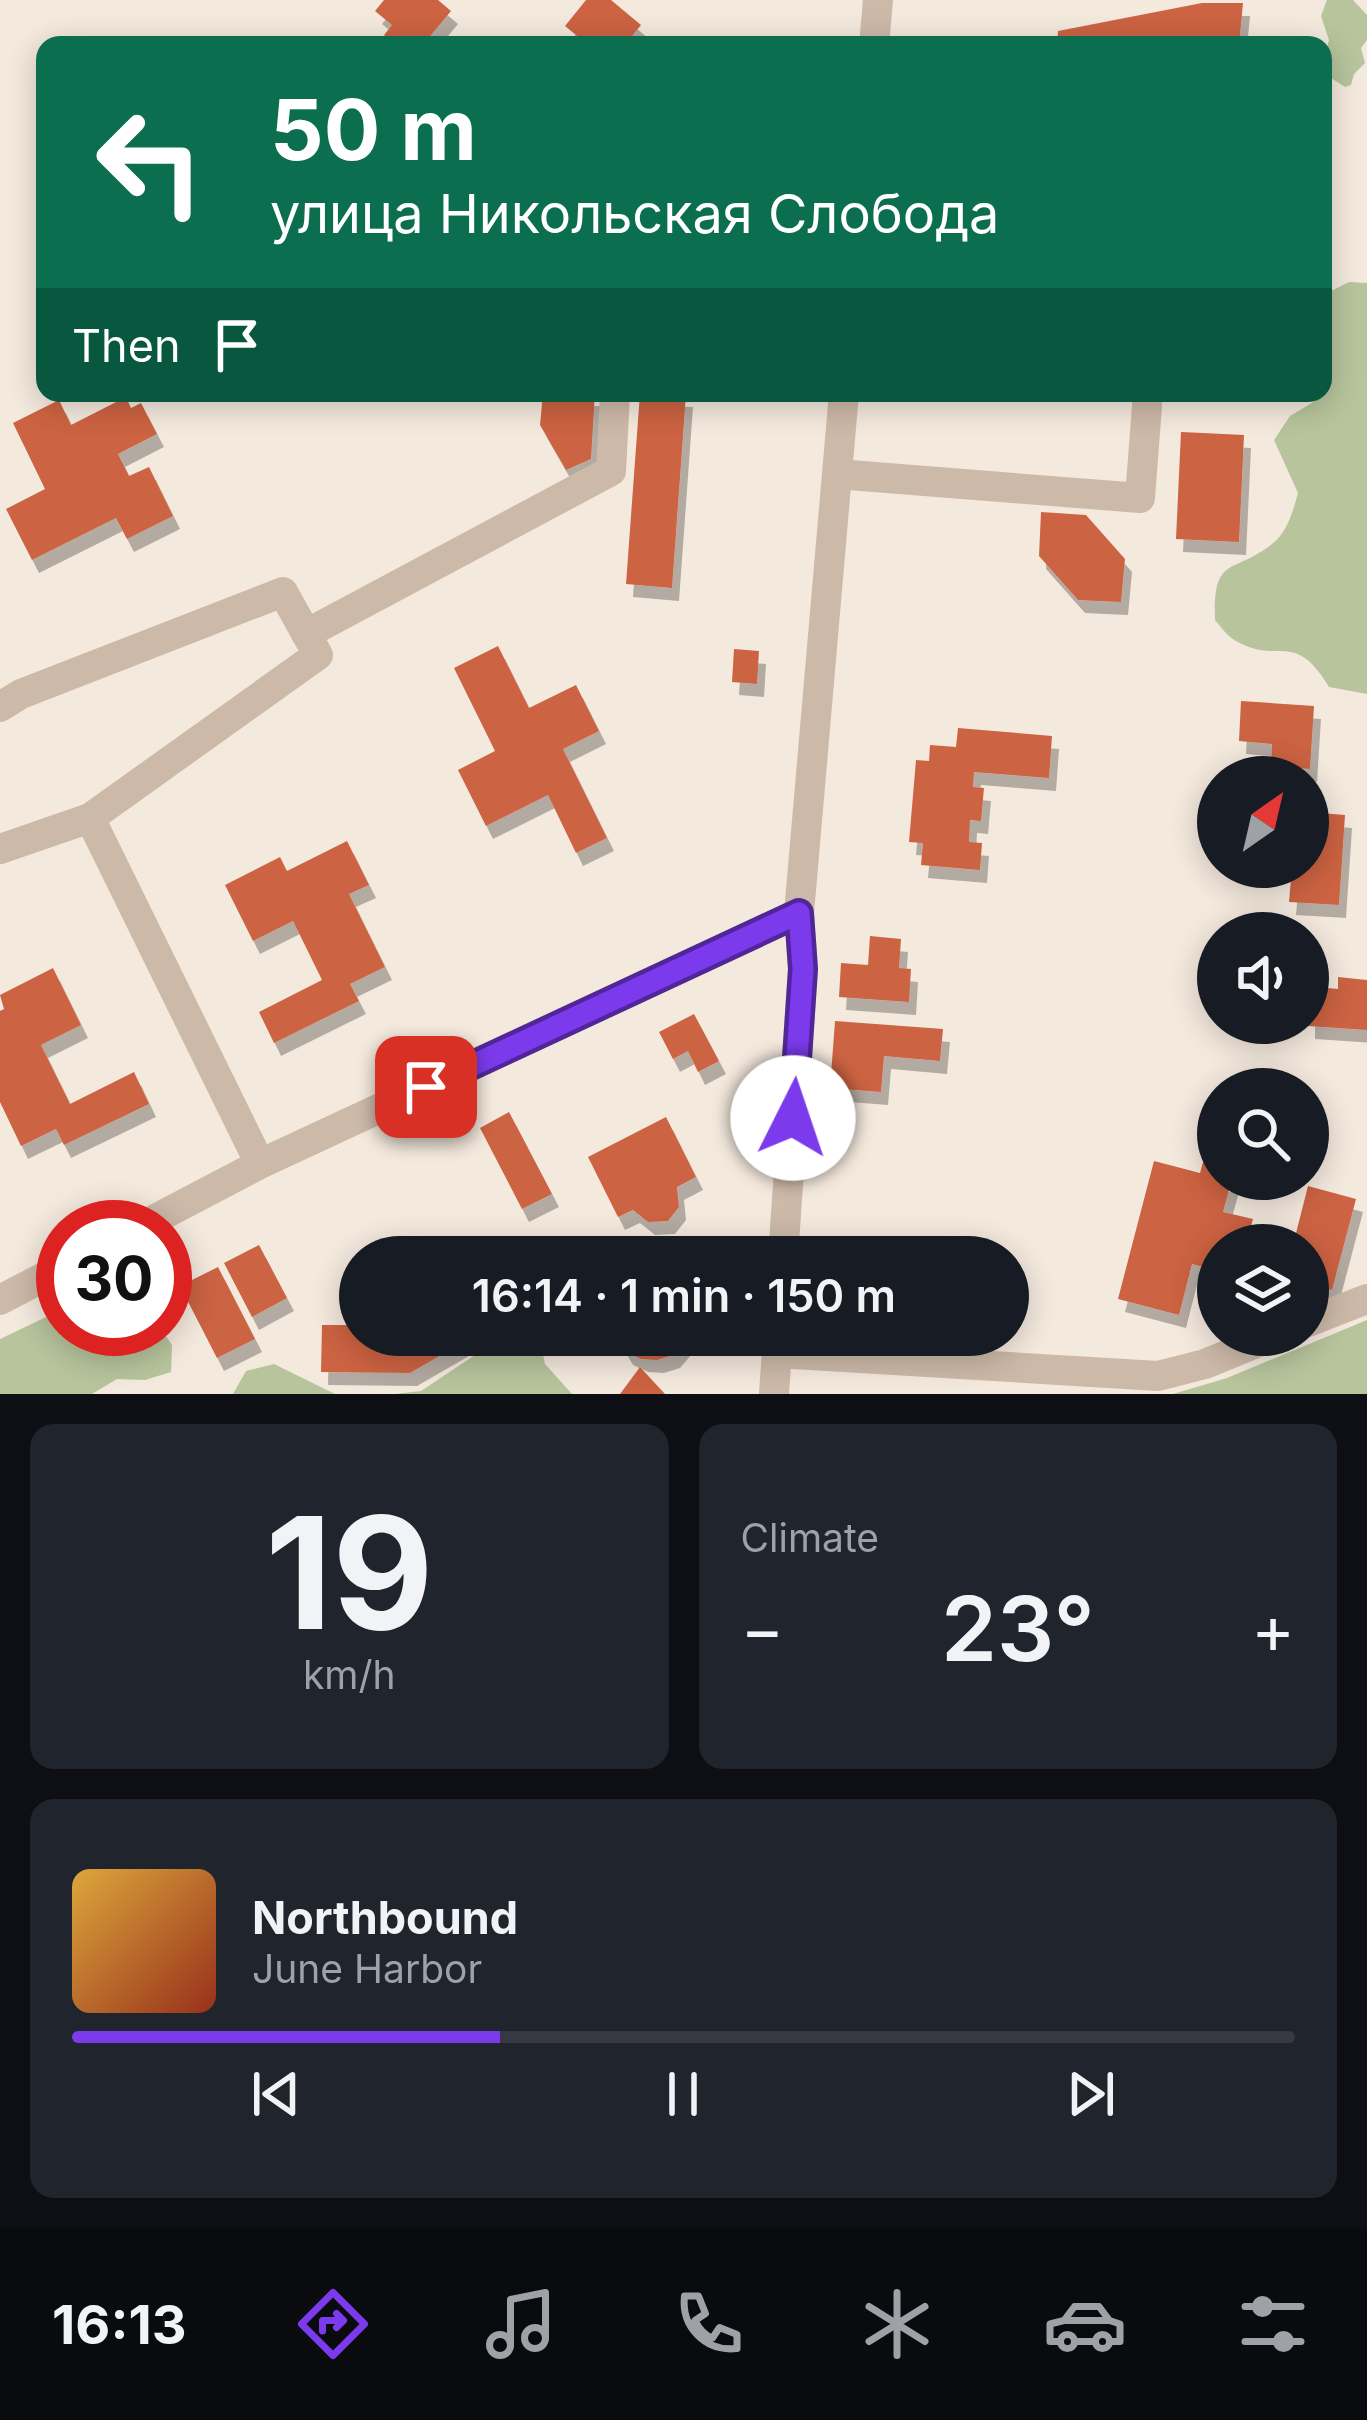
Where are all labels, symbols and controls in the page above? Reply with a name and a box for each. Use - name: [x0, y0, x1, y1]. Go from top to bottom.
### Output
- text: 50 m: [270, 79, 477, 180]
- icon: left: [72, 84, 228, 240]
- text: улица Никольская Слобода: [270, 181, 999, 246]
- icon: arrive: [204, 312, 270, 378]
- text: Then: [72, 318, 180, 373]
- north arrow: [1197, 756, 1329, 888]
- map controls: [1197, 756, 1329, 1356]
- button: sound: [1197, 912, 1329, 1044]
- pin: [375, 1036, 477, 1138]
- icon: arrive: [393, 1054, 459, 1120]
- position arrow: [730, 1055, 856, 1181]
- button: search: [1197, 1068, 1329, 1200]
- speed limit sign: 30: [36, 1200, 192, 1356]
- button: layers: [1197, 1224, 1329, 1356]
- text: 16:14 · 1 min · 150 m: [472, 1268, 896, 1323]
- text: 19: [265, 1478, 434, 1667]
- text: Climate: [741, 1514, 879, 1561]
- text: 23°: [941, 1574, 1095, 1683]
- text: −: [741, 1589, 784, 1669]
- text: +: [1251, 1589, 1295, 1669]
- text: km/h: [303, 1651, 396, 1698]
- text: Northbound: [252, 1890, 518, 1945]
- text: June Harbor: [252, 1945, 482, 1992]
- icon: previous: [243, 2061, 309, 2127]
- icon: pause: [650, 2061, 716, 2127]
- icon: next: [1058, 2061, 1124, 2127]
- icon: directions: [291, 2282, 375, 2366]
- icon: music: [479, 2282, 563, 2366]
- icon: phone: [667, 2282, 751, 2366]
- icon: climate: [855, 2282, 939, 2366]
- icon: car: [1043, 2282, 1127, 2366]
- icon: filters: [1231, 2282, 1315, 2366]
- text: 16:13: [52, 2292, 187, 2357]

